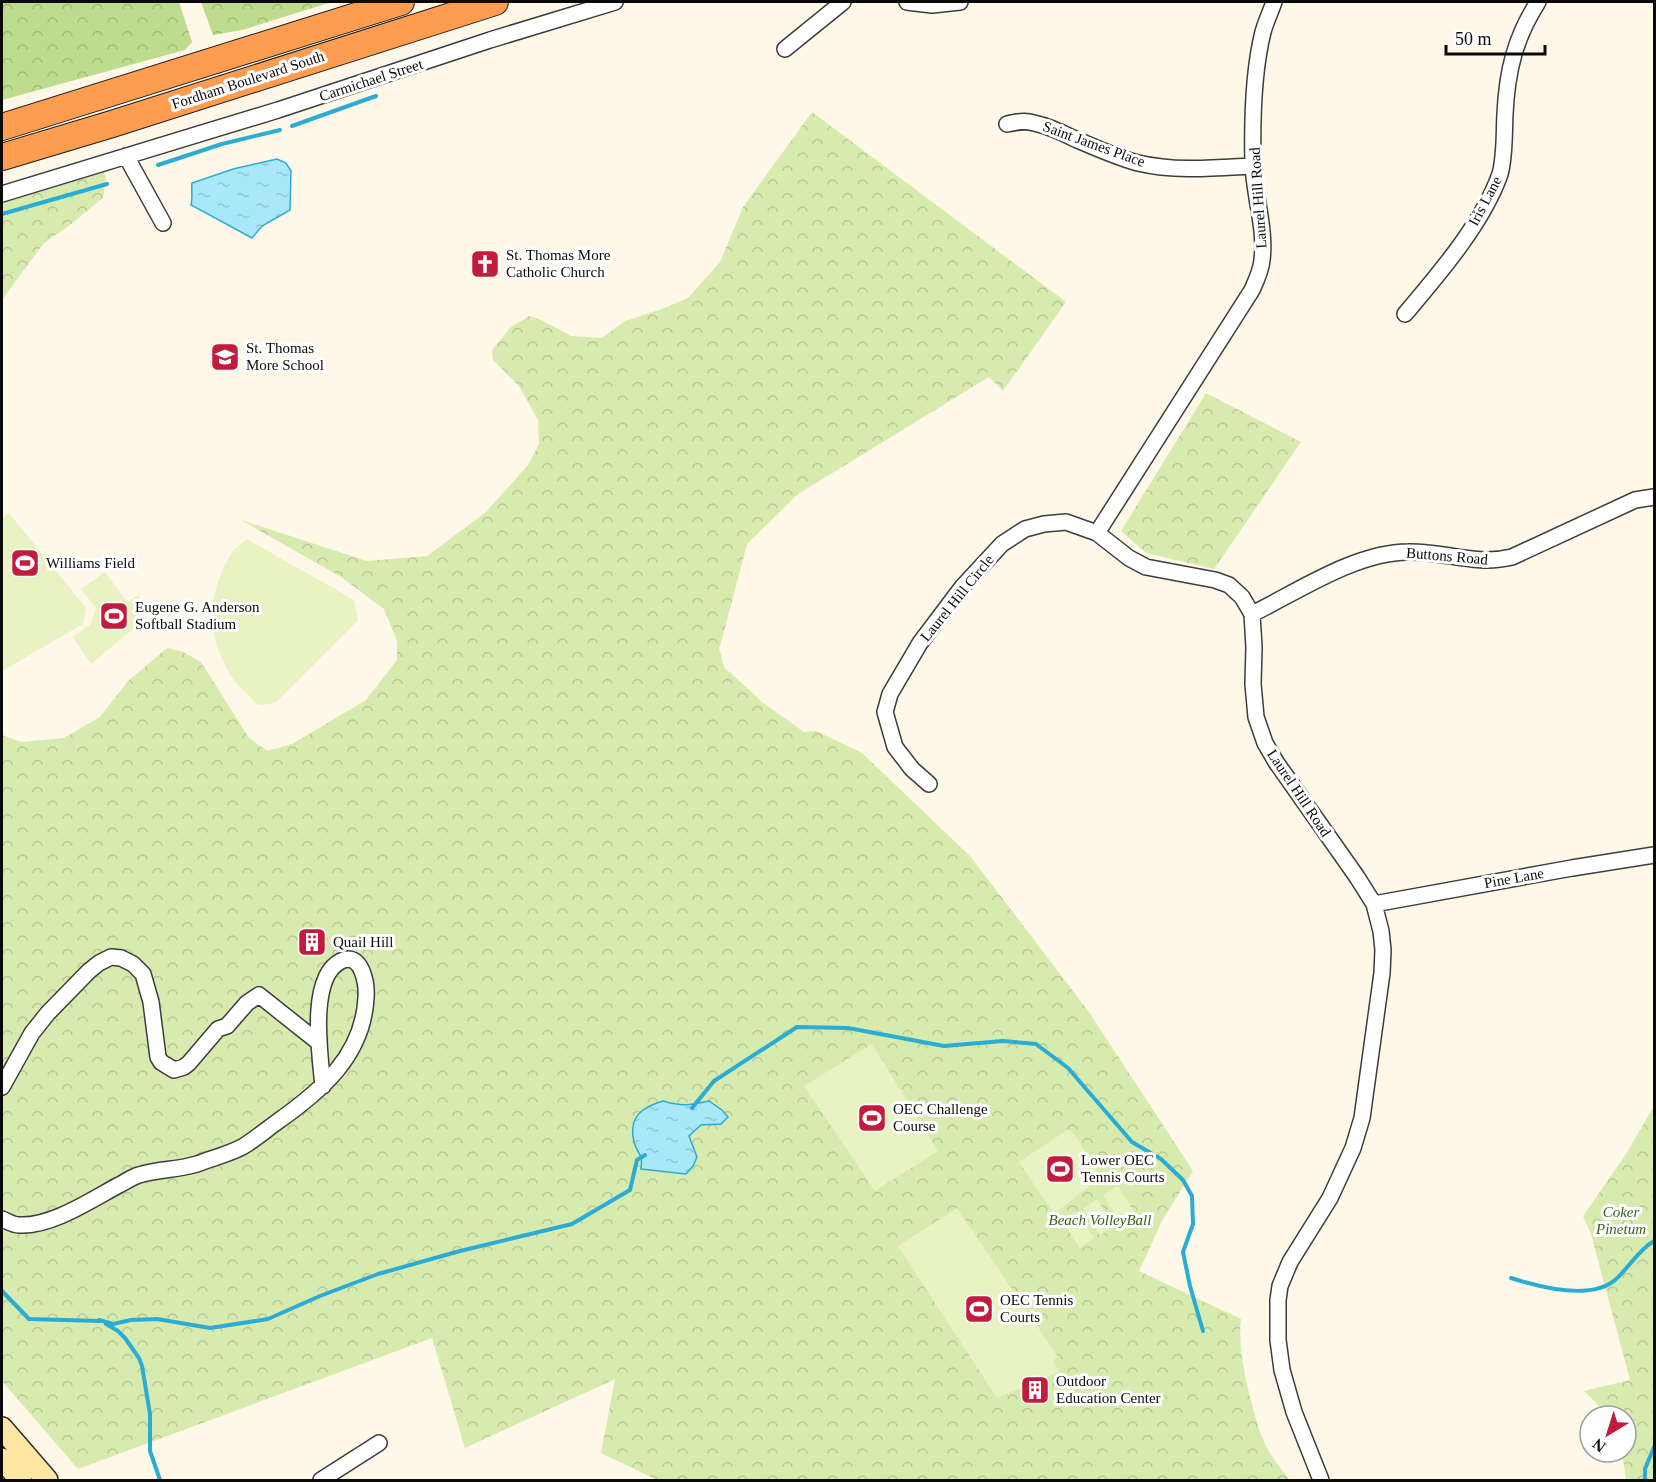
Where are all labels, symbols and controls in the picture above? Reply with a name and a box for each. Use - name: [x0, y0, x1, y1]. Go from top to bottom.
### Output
- scale bar: [1446, 18, 1545, 56]
- text: 50 m: [1455, 29, 1492, 49]
- street label: Fordham Boulevard South: [170, 48, 327, 112]
- street label: Carmichael Street: [317, 55, 426, 104]
- street label: Saint James Place: [1041, 118, 1148, 170]
- street label: Laurel Hill Road: [1246, 146, 1270, 249]
- street label: Iris Lane: [1465, 173, 1505, 228]
- place label: St. Thomas More Catholic Church: [506, 247, 611, 280]
- church icon: St. Thomas More Catholic Church: [469, 248, 501, 280]
- place label: St. Thomas More School: [246, 340, 324, 373]
- school or university icon: St. Thomas More School: [209, 341, 241, 373]
- street label: Buttons Road: [1405, 544, 1489, 568]
- sports icon: Williams Field: [9, 547, 41, 579]
- street label: Laurel Hill Circle: [917, 551, 997, 644]
- place label: Williams Field: [46, 555, 135, 571]
- place label: Eugene G. Anderson Softball Stadium: [135, 599, 260, 632]
- sports icon: Eugene G. Anderson Softball Stadium: [98, 600, 130, 632]
- street label: Laurel Hill Road: [1264, 746, 1334, 840]
- street label: Pine Lane: [1483, 865, 1545, 891]
- building icon: Quail Hill: [296, 926, 328, 958]
- place label: Quail Hill: [333, 934, 393, 950]
- place label: OEC Challenge Course: [893, 1101, 988, 1134]
- sports icon: OEC Challenge Course: [856, 1102, 888, 1134]
- place label: Lower OEC Tennis Courts: [1081, 1152, 1165, 1185]
- sports icon: Lower OEC Tennis Courts: [1044, 1153, 1076, 1185]
- park label: Coker Pinetum: [1595, 1204, 1646, 1237]
- park label: Beach VolleyBall: [1049, 1212, 1151, 1228]
- place label: OEC Tennis Courts: [1000, 1292, 1073, 1325]
- sports icon: OEC Tennis Courts: [963, 1293, 995, 1325]
- place label: Outdoor Education Center: [1056, 1373, 1161, 1406]
- building icon: Outdoor Education Center: [1019, 1374, 1051, 1406]
- north arrow: [1578, 1404, 1638, 1464]
- text: N: [1589, 1435, 1609, 1456]

